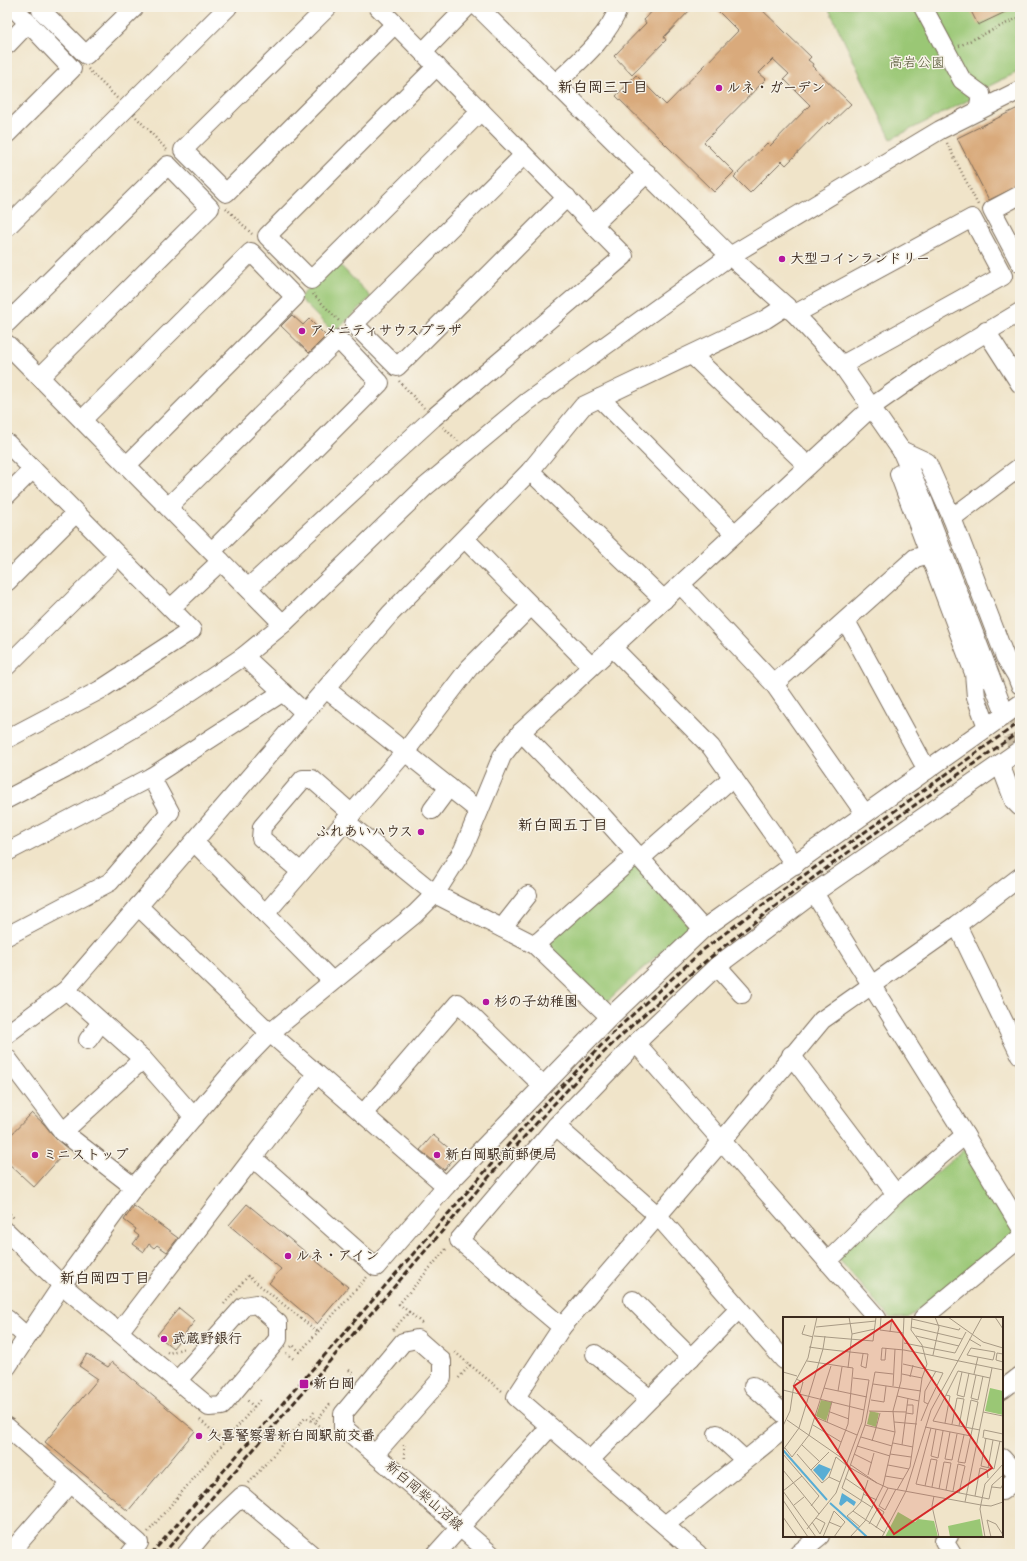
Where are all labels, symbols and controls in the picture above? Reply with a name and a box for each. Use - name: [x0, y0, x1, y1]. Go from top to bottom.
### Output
- park label: 高岩公園: [889, 54, 945, 72]
- district label: 新白岡三丁目: [558, 78, 648, 98]
- place label: ルネ・ガーデン: [727, 79, 825, 97]
- marker: ルネ・ガーデン: [714, 83, 724, 93]
- place label: 大型コインランドリー: [790, 250, 930, 268]
- marker: 大型コインランドリー: [777, 254, 787, 264]
- place label: アメニティサウスプラザ: [310, 322, 462, 340]
- marker: アメニティサウスプラザ: [297, 326, 307, 336]
- district label: 新白岡五丁目: [518, 816, 608, 836]
- place label: ふれあいハウス: [316, 823, 413, 841]
- marker: ふれあいハウス: [416, 827, 426, 837]
- place label: 杉の子幼稚園: [494, 993, 578, 1011]
- marker: 杉の子幼稚園: [481, 997, 491, 1007]
- place label: ミニストップ: [43, 1146, 128, 1164]
- place label: 新白岡駅前郵便局: [445, 1146, 557, 1164]
- marker: ミニストップ: [30, 1150, 40, 1160]
- marker: 新白岡駅前郵便局: [432, 1150, 442, 1160]
- place label: ルネ・アイン: [296, 1247, 379, 1265]
- marker: ルネ・アイン: [283, 1251, 293, 1261]
- district label: 新白岡四丁目: [60, 1269, 150, 1289]
- inset map: [783, 1317, 1003, 1537]
- place label: 武蔵野銀行: [172, 1330, 242, 1348]
- marker: 武蔵野銀行: [159, 1334, 169, 1344]
- place label: 新白岡: [313, 1375, 355, 1393]
- marker: 新白岡: [298, 1378, 310, 1390]
- place label: 久喜警察署新白岡駅前交番: [207, 1427, 375, 1445]
- marker: 久喜警察署新白岡駅前交番: [194, 1431, 204, 1441]
- street label: 新白岡柴山沼線: [381, 1457, 467, 1535]

